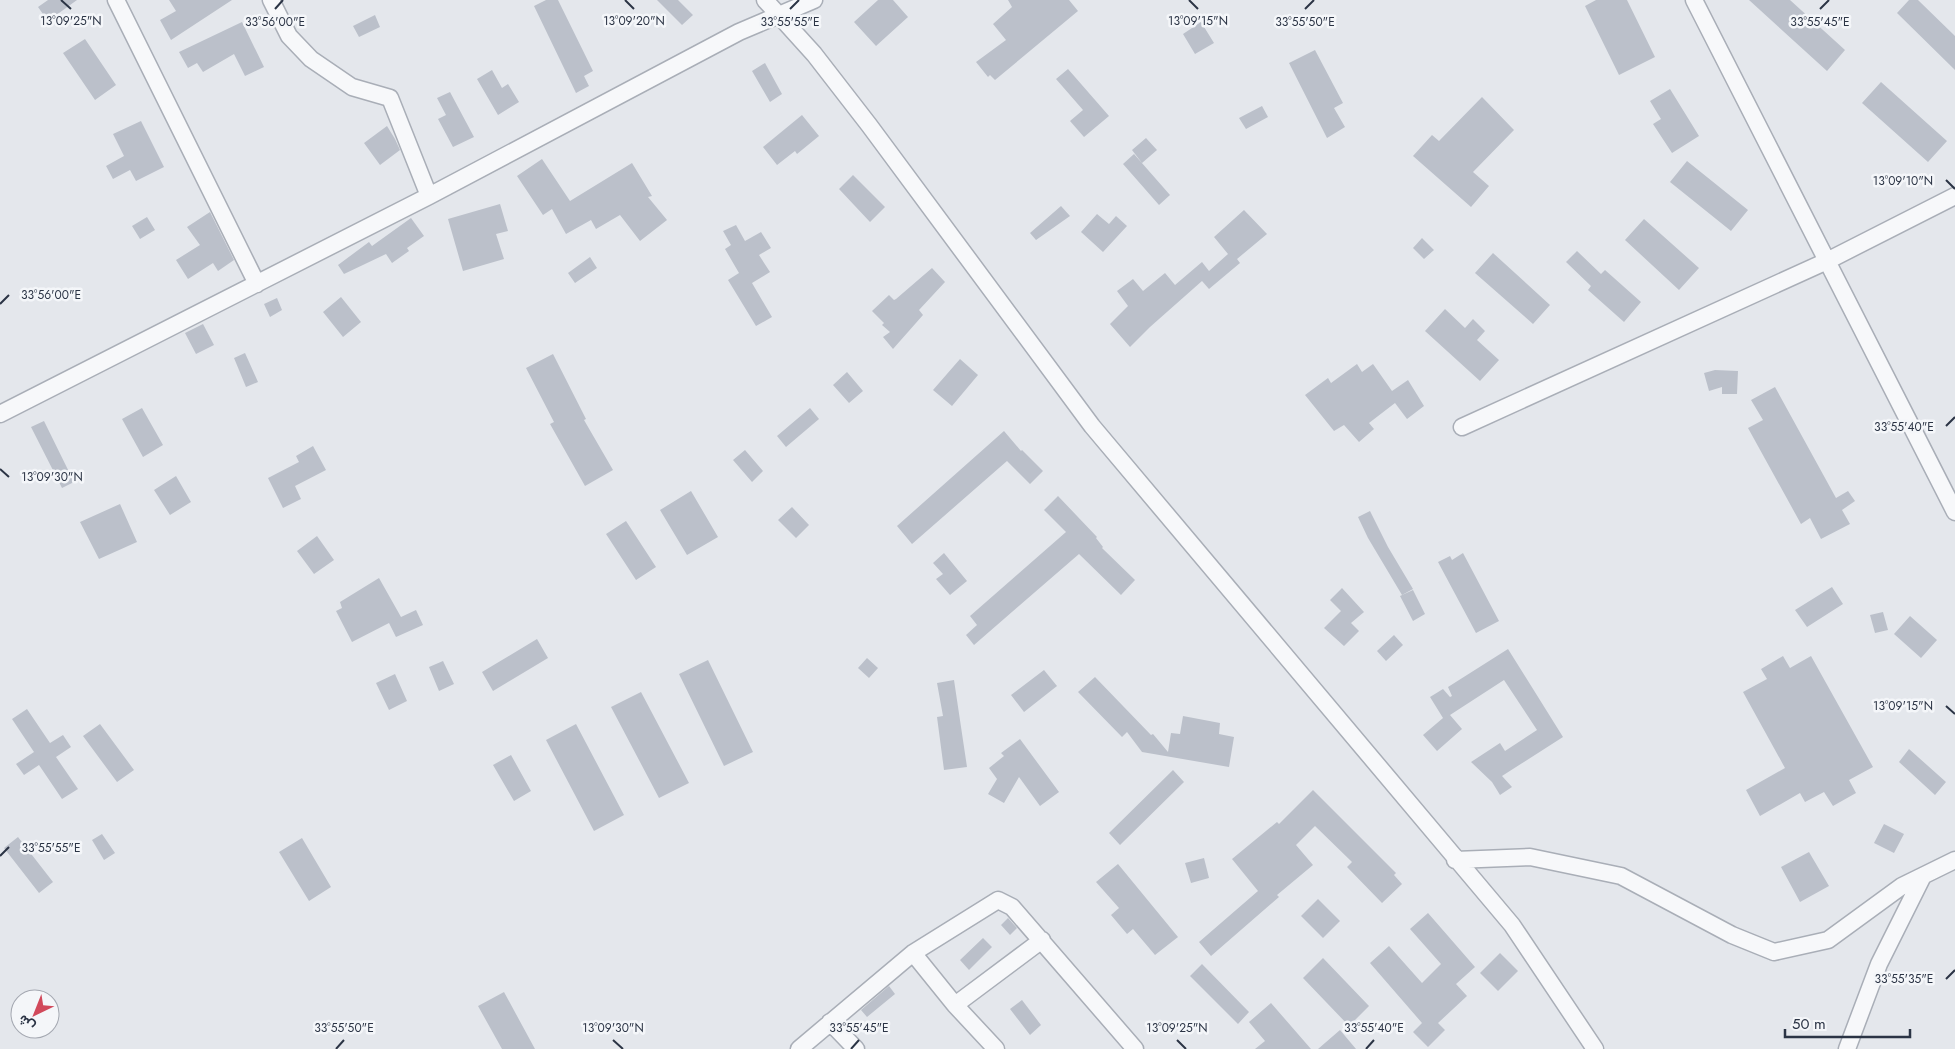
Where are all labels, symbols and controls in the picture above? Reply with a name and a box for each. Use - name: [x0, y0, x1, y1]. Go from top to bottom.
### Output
- text: 13°09'25"N: [40, 12, 102, 30]
- text: 13°09'20"N: [603, 12, 665, 30]
- text: 13°09'15"N: [1168, 12, 1228, 30]
- text: 33°56'00"E: [245, 13, 305, 31]
- text: 33°55'55"E: [760, 13, 820, 31]
- text: 33°55'50"E: [1275, 13, 1335, 31]
- text: 33°55'45"E: [1790, 13, 1850, 31]
- text: 13°09'10"N: [1873, 172, 1933, 190]
- text: 33°56'00"E: [21, 286, 81, 304]
- text: 33°55'40"E: [1874, 418, 1934, 436]
- text: 13°09'30"N: [21, 468, 83, 486]
- text: 13°09'15"N: [1873, 697, 1933, 715]
- text: 33°55'55"E: [21, 839, 81, 857]
- text: 33°55'35"E: [1875, 970, 1933, 988]
- north arrow: [10, 989, 60, 1039]
- scale bar: [1785, 1006, 1910, 1038]
- text: ش: [13, 1010, 39, 1037]
- text: 50 m: [1792, 1013, 1826, 1035]
- text: 33°55'50"E: [314, 1019, 374, 1037]
- text: 13°09'30"N: [582, 1019, 644, 1037]
- text: 33°55'45"E: [829, 1019, 889, 1037]
- text: 13°09'25"N: [1146, 1019, 1208, 1037]
- text: 33°55'40"E: [1344, 1019, 1404, 1037]

